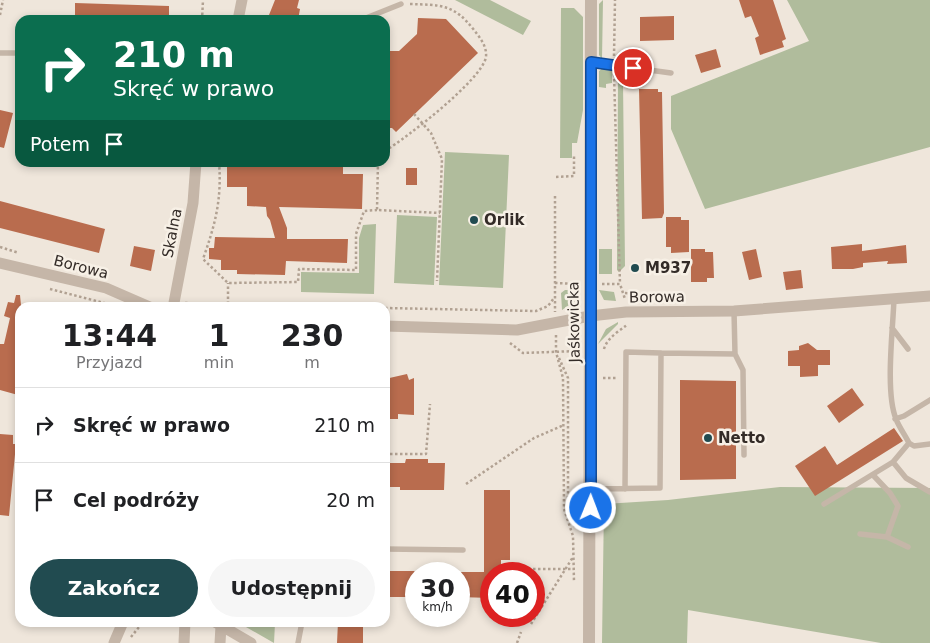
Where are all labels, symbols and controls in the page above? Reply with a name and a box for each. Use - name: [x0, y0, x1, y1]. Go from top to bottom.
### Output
- icon: right: [30, 35, 95, 100]
- text: 210 m: [113, 35, 235, 75]
- pin: [612, 47, 654, 89]
- icon: arrive: [619, 54, 647, 82]
- text: Skręć w prawo: [113, 76, 274, 101]
- icon: arrive: [100, 130, 128, 158]
- text: Potem: [30, 133, 90, 155]
- street label: Skalna: [158, 207, 186, 259]
- place label: Orlik: [484, 211, 525, 229]
- marker: Orlik: [468, 214, 480, 226]
- street label: Borowa: [52, 251, 110, 283]
- place label: M937: [645, 259, 691, 277]
- marker: M937: [629, 262, 641, 274]
- street label: Jaśkowicka: [564, 281, 584, 364]
- street label: Borowa: [629, 288, 685, 306]
- text: 13:44: [62, 318, 157, 353]
- text: 1: [208, 318, 229, 353]
- text: 230: [281, 318, 343, 353]
- text: Przyjazd: [76, 353, 143, 372]
- text: min: [204, 353, 234, 372]
- text: m: [304, 353, 320, 372]
- icon: right: [30, 411, 58, 439]
- text: Skręć w prawo: [73, 414, 230, 436]
- text: 210 m: [314, 414, 375, 436]
- place label: Netto: [718, 429, 765, 447]
- marker: Netto: [702, 432, 714, 444]
- position arrow: [564, 481, 616, 533]
- icon: arrive: [30, 486, 58, 514]
- text: Cel podróży: [73, 489, 199, 511]
- text: 20 m: [326, 489, 375, 511]
- button: Zakończ: [30, 559, 198, 617]
- button: Udostępnij: [208, 559, 375, 617]
- speed limit sign: 40: [480, 562, 545, 627]
- text: 30: [420, 574, 455, 603]
- text: km/h: [422, 600, 453, 614]

